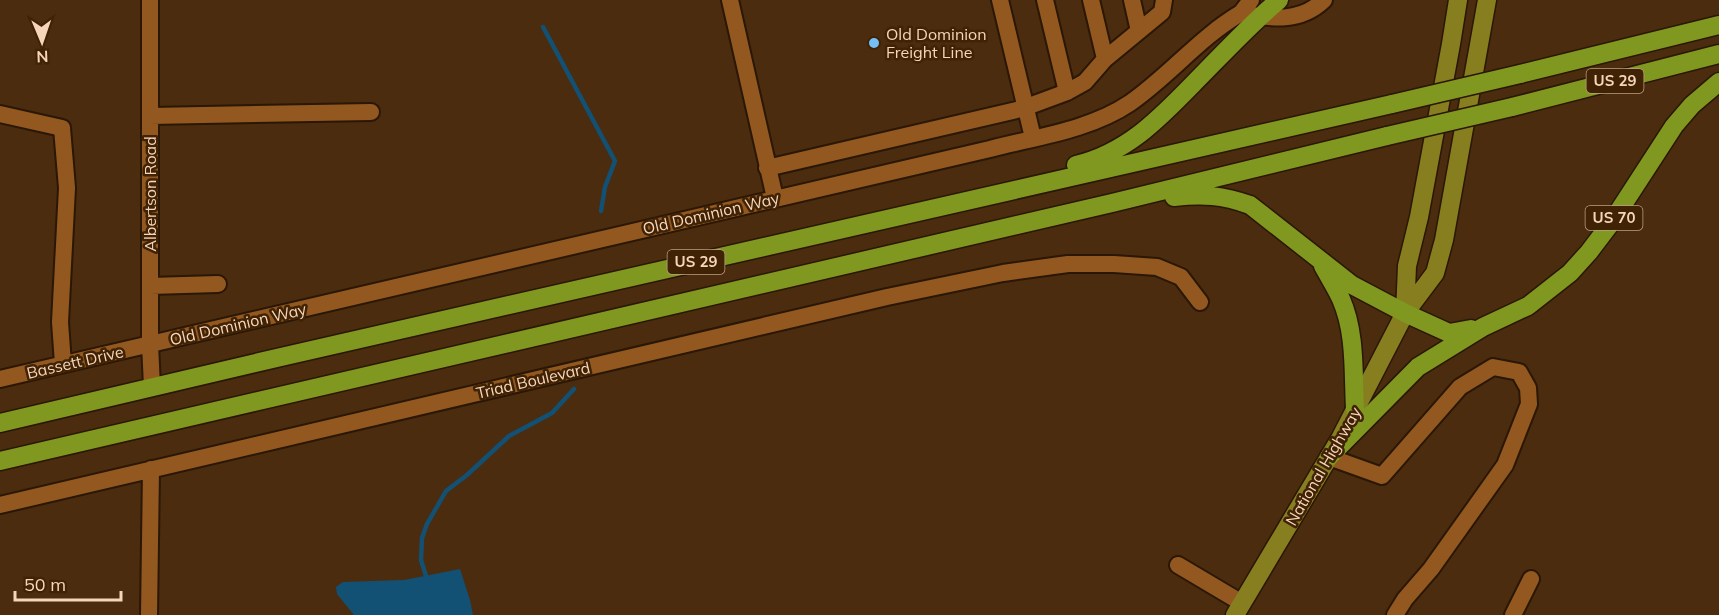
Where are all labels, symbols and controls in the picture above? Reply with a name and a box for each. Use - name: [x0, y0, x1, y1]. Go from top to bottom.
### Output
- north arrow: [12, 12, 72, 72]
- place label: Old Dominion Freight Line: [886, 24, 987, 62]
- marker: Old Dominion Freight Line: [867, 36, 881, 50]
- text: N: [36, 47, 49, 67]
- road number: US 29: [1586, 69, 1644, 93]
- street label: Albertson Road: [140, 136, 160, 252]
- street label: Old Dominion Way: [641, 187, 782, 238]
- road number: US 70: [1586, 206, 1642, 230]
- road number: US 29: [668, 250, 724, 274]
- street label: Old Dominion Way: [168, 298, 309, 349]
- street label: Bassett Drive: [25, 341, 125, 383]
- street label: Triad Boulevard: [474, 357, 592, 403]
- street label: National Highway: [1281, 403, 1365, 529]
- scale bar: [15, 564, 122, 602]
- text: 50 m: [24, 573, 66, 596]

